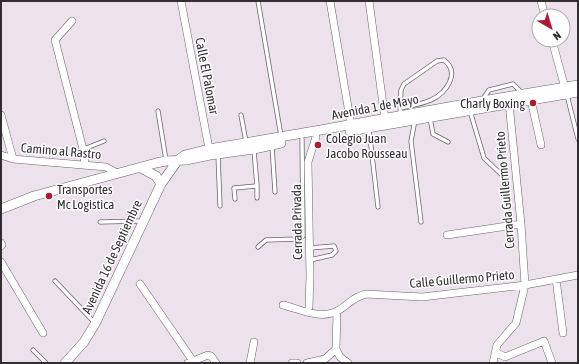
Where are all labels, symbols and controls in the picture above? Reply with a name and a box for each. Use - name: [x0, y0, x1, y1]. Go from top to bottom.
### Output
- north arrow: [531, 8, 571, 48]
- text: N: [551, 29, 563, 43]
- street label: Calle El Palomar: [192, 36, 222, 116]
- street label: Avenida 1 de Mayo: [330, 91, 420, 123]
- place label: Charly Boxing: [460, 96, 525, 111]
- marker: Charly Boxing: [528, 98, 538, 108]
- place label: Colegio Juan Jacobo Rousseau: [326, 131, 407, 161]
- street label: Cerrada Guillermo Prieto: [492, 131, 518, 249]
- street label: Camino al Rastro: [20, 140, 102, 162]
- marker: Colegio Juan Jacobo Rousseau: [313, 140, 323, 150]
- place label: Transportes Mc Logistica: [57, 182, 114, 212]
- street label: Cerrada Privada: [289, 184, 305, 260]
- marker: Transportes Mc Logistica: [44, 191, 54, 201]
- street label: Avenida 16 de Septiembre: [79, 198, 145, 316]
- street label: Calle Guillermo Prieto: [409, 267, 515, 291]

